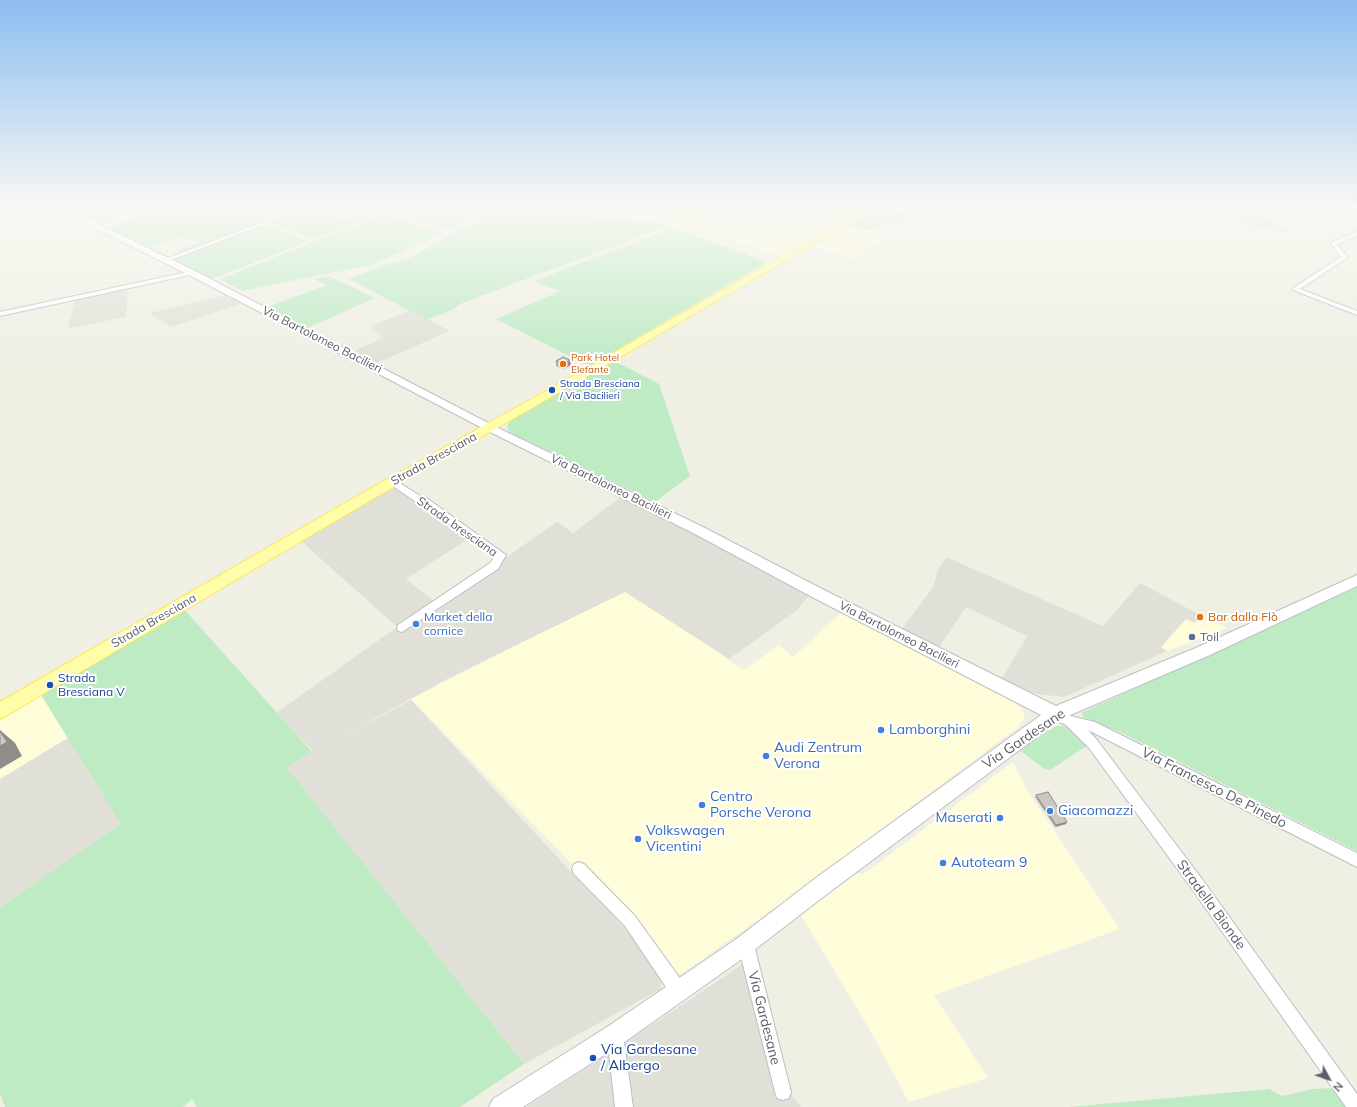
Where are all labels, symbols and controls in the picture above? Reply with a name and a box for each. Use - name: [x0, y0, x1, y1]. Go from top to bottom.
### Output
- street label: Via Bartolomeo Bacilieri: [260, 303, 384, 377]
- place label: Park Hotel Elefante: [571, 352, 619, 376]
- marker: Park Hotel Elefante: [558, 359, 568, 369]
- place label: Strada Bresciana / Via Bacilieri: [560, 378, 640, 402]
- marker: Strada Bresciana / Via Bacilieri: [547, 385, 557, 395]
- street label: Strada Bresciana: [389, 429, 479, 489]
- street label: Via Bartolomeo Bacilieri: [548, 451, 674, 523]
- street label: Strada bresciana: [414, 494, 500, 560]
- street label: Strada Bresciana: [109, 591, 199, 651]
- street label: Via Bartolomeo Bacilieri: [837, 598, 961, 672]
- place label: Market della cornice: [424, 610, 492, 638]
- place label: Bar dalla Flò: [1208, 610, 1278, 624]
- marker: Bar dalla Flò: [1195, 612, 1205, 622]
- marker: Market della cornice: [411, 619, 421, 629]
- place label: Toil: [1200, 630, 1219, 644]
- marker: Toil: [1187, 632, 1197, 642]
- place label: Strada Bresciana V: [58, 671, 125, 699]
- marker: Strada Bresciana V: [45, 680, 55, 690]
- street label: Via Gardesane: [980, 705, 1068, 773]
- place label: Lamborghini: [889, 722, 970, 738]
- marker: Lamborghini: [876, 725, 886, 735]
- place label: Audi Zentrum Verona: [774, 740, 862, 772]
- street label: Via Francesco De Pinedo: [1139, 744, 1289, 832]
- marker: Audi Zentrum Verona: [761, 751, 771, 761]
- place label: Centro Porsche Verona: [710, 789, 811, 822]
- marker: Centro Porsche Verona: [697, 800, 707, 810]
- place label: Giacomazzi: [1058, 803, 1133, 819]
- marker: Giacomazzi: [1045, 806, 1055, 816]
- place label: Maserati: [935, 810, 992, 826]
- marker: Maserati: [995, 813, 1005, 823]
- place label: Volkswagen Vicentini: [646, 823, 725, 856]
- marker: Volkswagen Vicentini: [633, 834, 643, 844]
- place label: Autoteam 9: [951, 855, 1027, 871]
- street label: Stradella Bionde: [1173, 857, 1249, 953]
- marker: Autoteam 9: [938, 858, 948, 868]
- street label: Via Gardesane: [744, 969, 784, 1067]
- place label: Via Gardesane / Albergo: [601, 1042, 697, 1074]
- marker: Via Gardesane / Albergo: [588, 1053, 598, 1063]
- north arrow: [1309, 1059, 1349, 1099]
- text: N: [1330, 1079, 1346, 1095]

